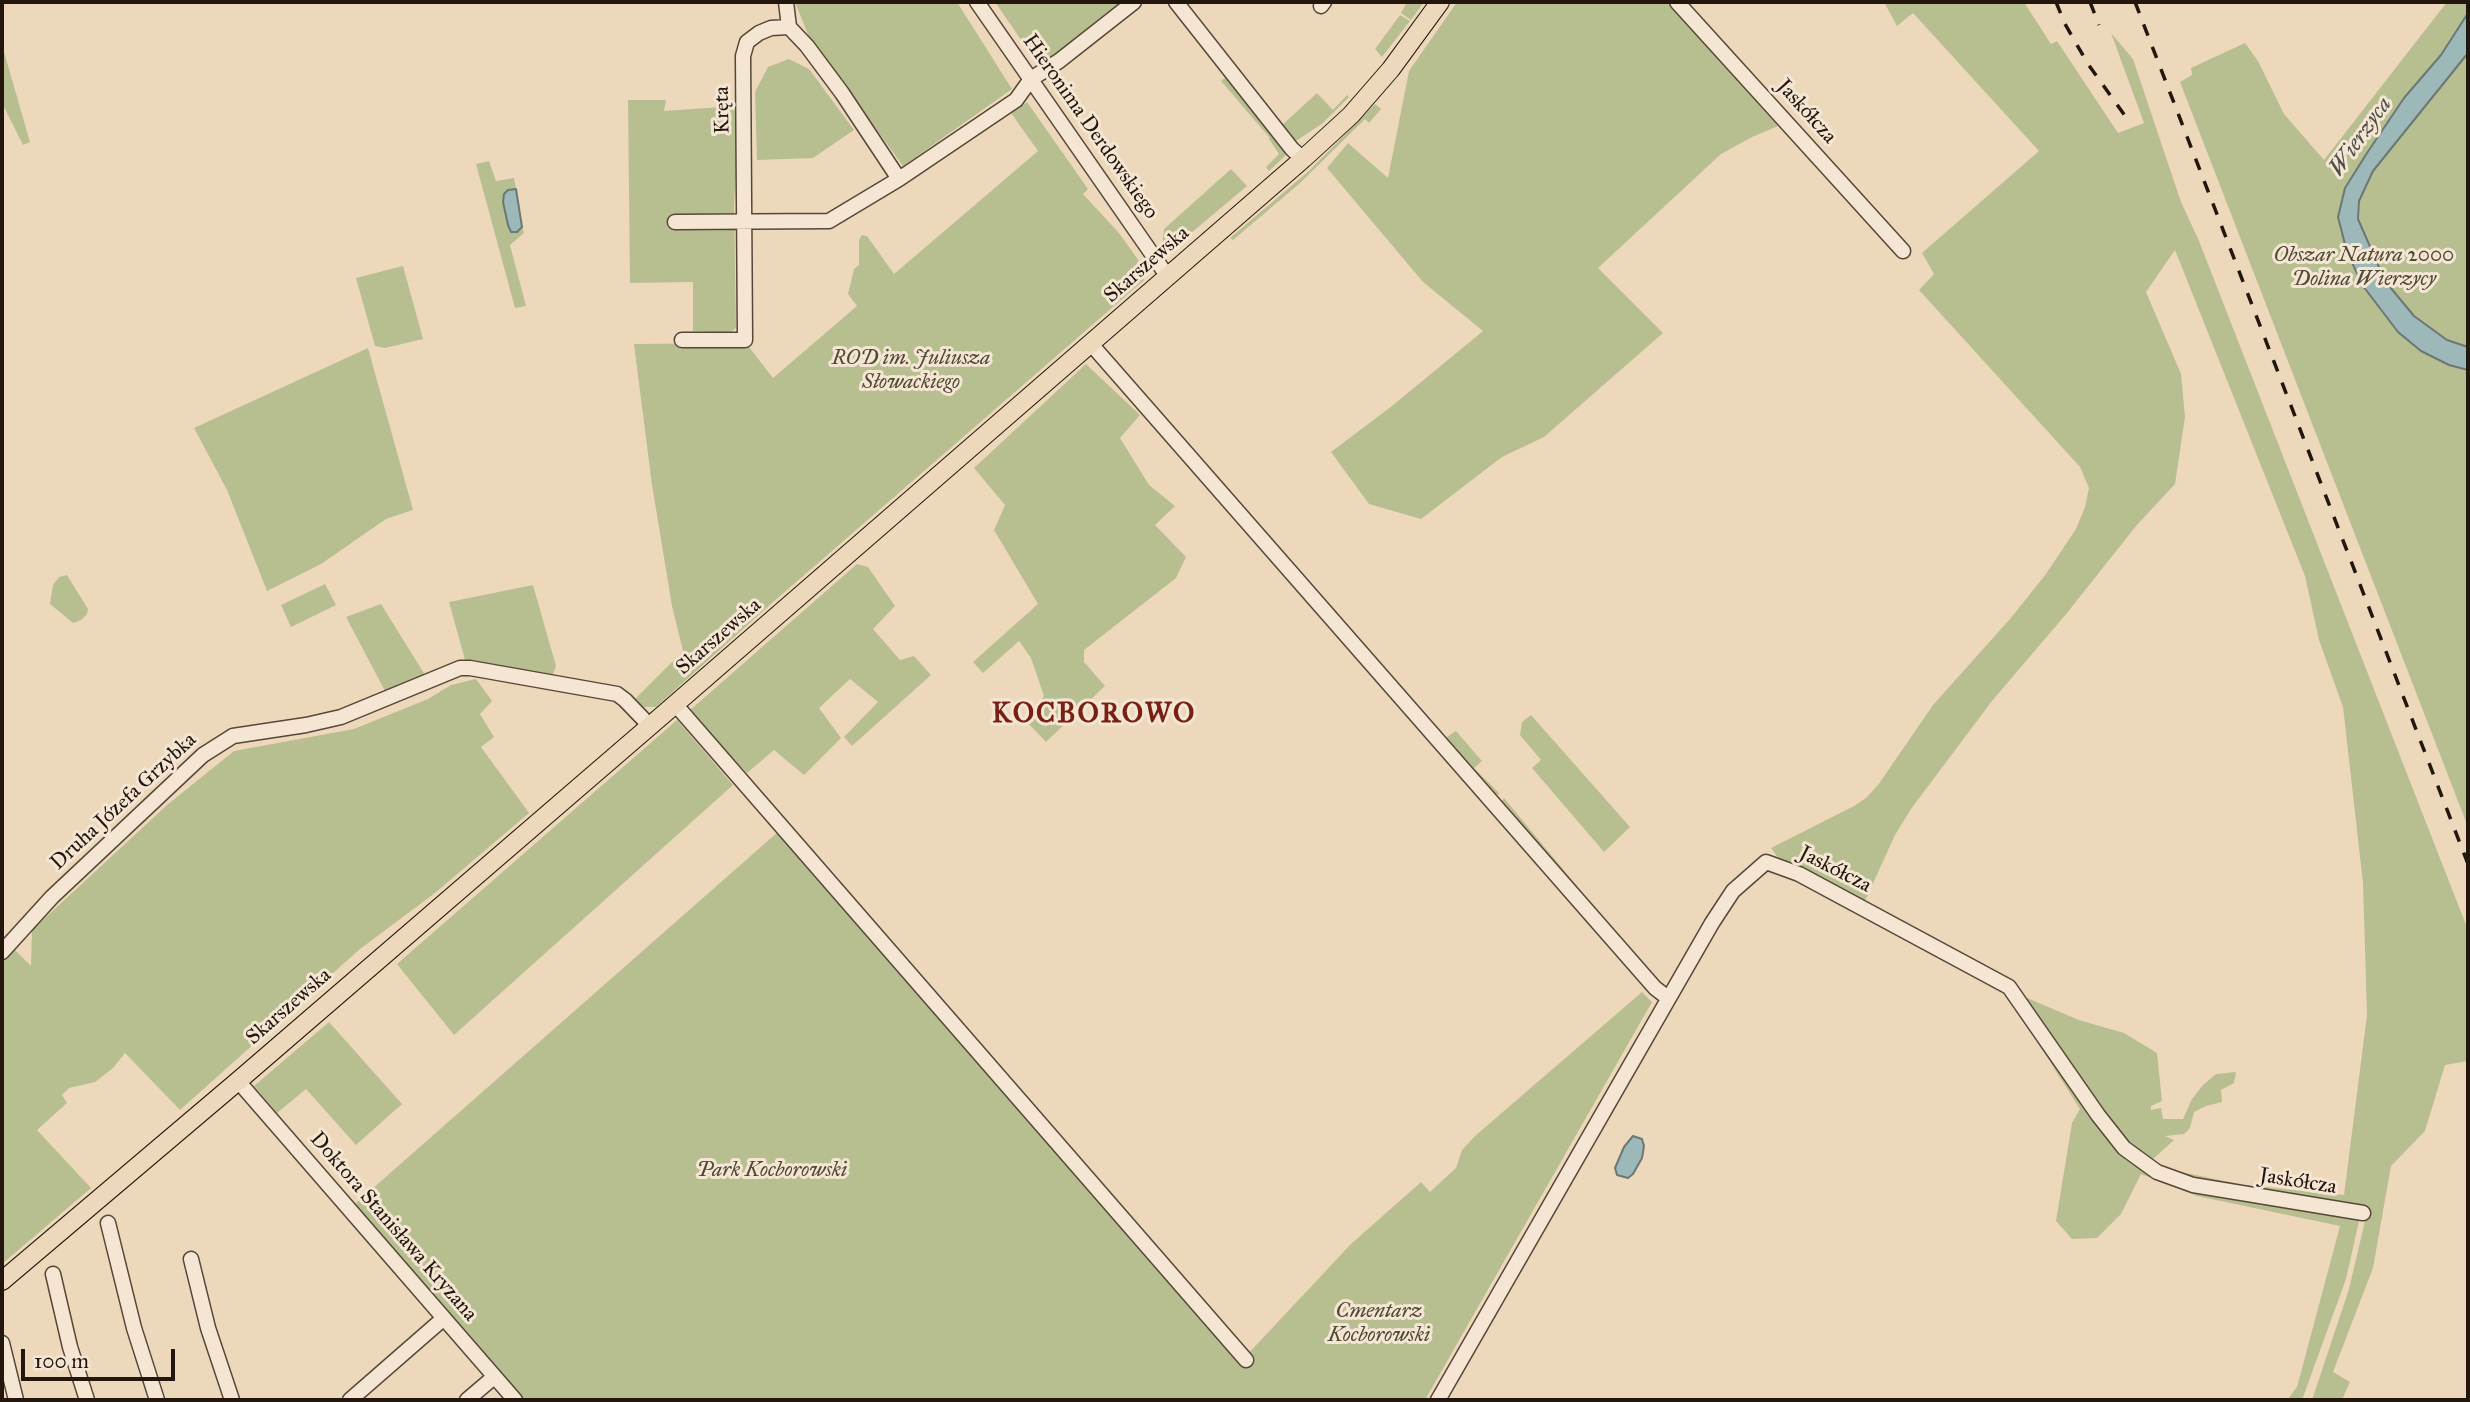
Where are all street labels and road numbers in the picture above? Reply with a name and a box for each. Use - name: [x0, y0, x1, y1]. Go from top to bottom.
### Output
- street label: Hieronima Derdowskiego: [1017, 30, 1163, 224]
- street label: Jaskółcza: [1771, 75, 1841, 149]
- street label: Kręta: [710, 86, 736, 134]
- street label: Skarszewska: [1099, 221, 1195, 309]
- street label: Skarszewska: [671, 593, 767, 681]
- street label: Druha Józefa Grzybka: [46, 728, 202, 876]
- street label: Jaskółcza: [1795, 841, 1875, 899]
- street label: Skarszewska: [241, 963, 337, 1051]
- street label: Doktora Stanisława Kryzana: [304, 1127, 482, 1327]
- street label: Jaskółcza: [2258, 1163, 2338, 1201]

